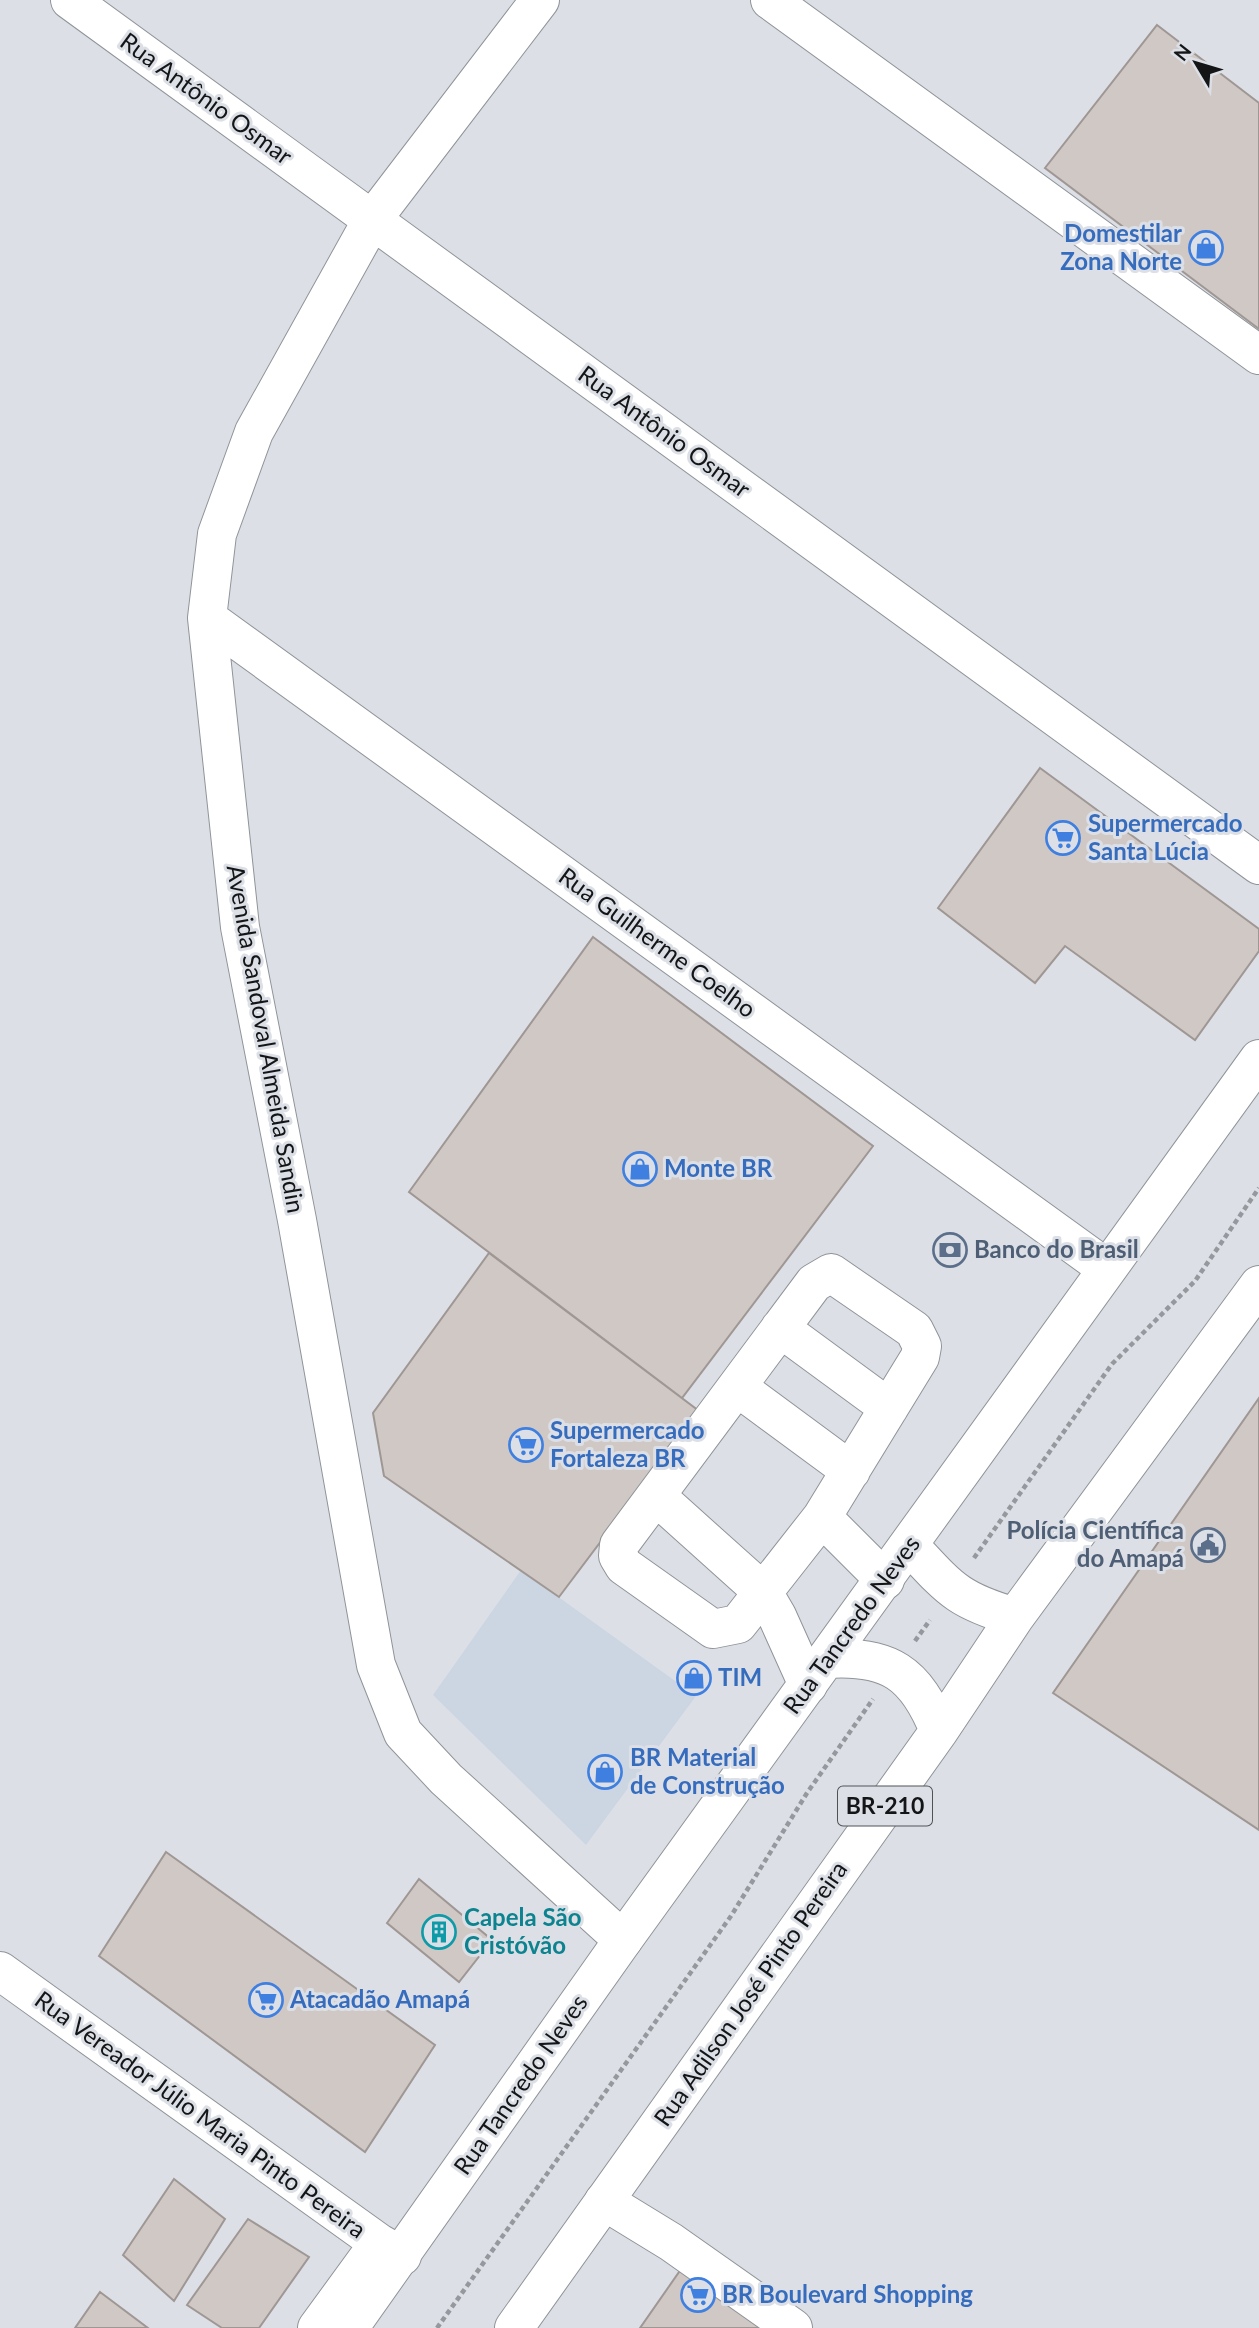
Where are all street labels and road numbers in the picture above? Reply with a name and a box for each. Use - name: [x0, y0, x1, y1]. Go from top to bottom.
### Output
- street label: Rua Antônio Osmar: [115, 26, 299, 170]
- street label: Rua Antônio Osmar: [573, 359, 757, 503]
- street label: Rua Guilherme Coelho: [554, 861, 762, 1023]
- street label: Avenida Sandoval Almeida Sandin: [222, 862, 311, 1215]
- street label: Rua Tancredo Neves: [776, 1529, 925, 1719]
- road number: BR-210: [838, 1786, 932, 1826]
- street label: Rua Adilson José Pinto Pereira: [647, 1855, 852, 2131]
- street label: Rua Vereador Júlio Maria Pinto Pereira: [30, 1984, 372, 2244]
- street label: Rua Tancredo Neves: [447, 1989, 593, 2180]

